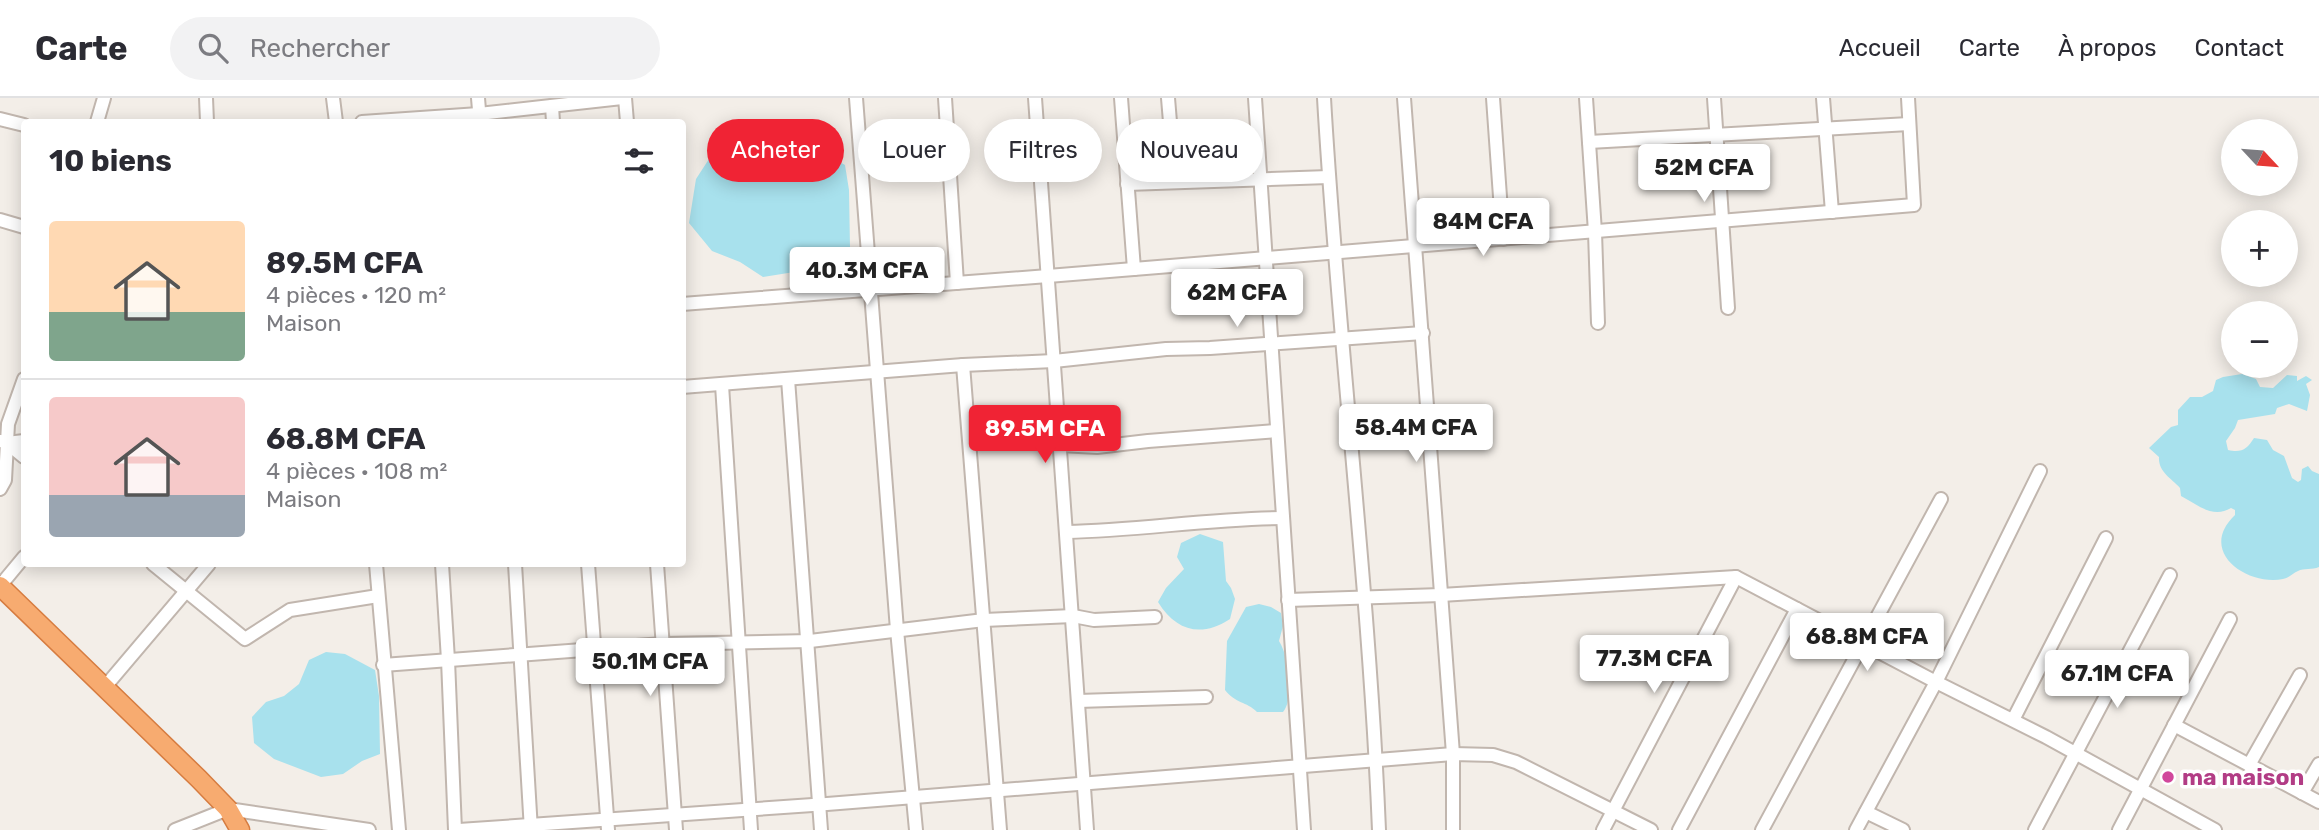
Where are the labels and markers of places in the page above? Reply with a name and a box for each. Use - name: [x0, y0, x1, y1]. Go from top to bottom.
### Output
- pin: 52M CFA: [1639, 144, 1769, 204]
- pin: 84M CFA: [1418, 198, 1548, 258]
- pin: 40.3M CFA: [787, 248, 947, 307]
- pin: 62M CFA: [1172, 270, 1302, 329]
- pin: 58.4M CFA: [1336, 404, 1496, 464]
- pin: 89.5M CFA: [965, 406, 1125, 465]
- pin: 68.8M CFA: [1787, 614, 1947, 673]
- pin: 77.3M CFA: [1574, 636, 1734, 695]
- pin: 50.1M CFA: [570, 638, 730, 698]
- pin: 67.1M CFA: [2037, 650, 2197, 710]
- place label: ma maison: [2182, 763, 2304, 791]
- marker: ma maison: [2160, 769, 2176, 785]

